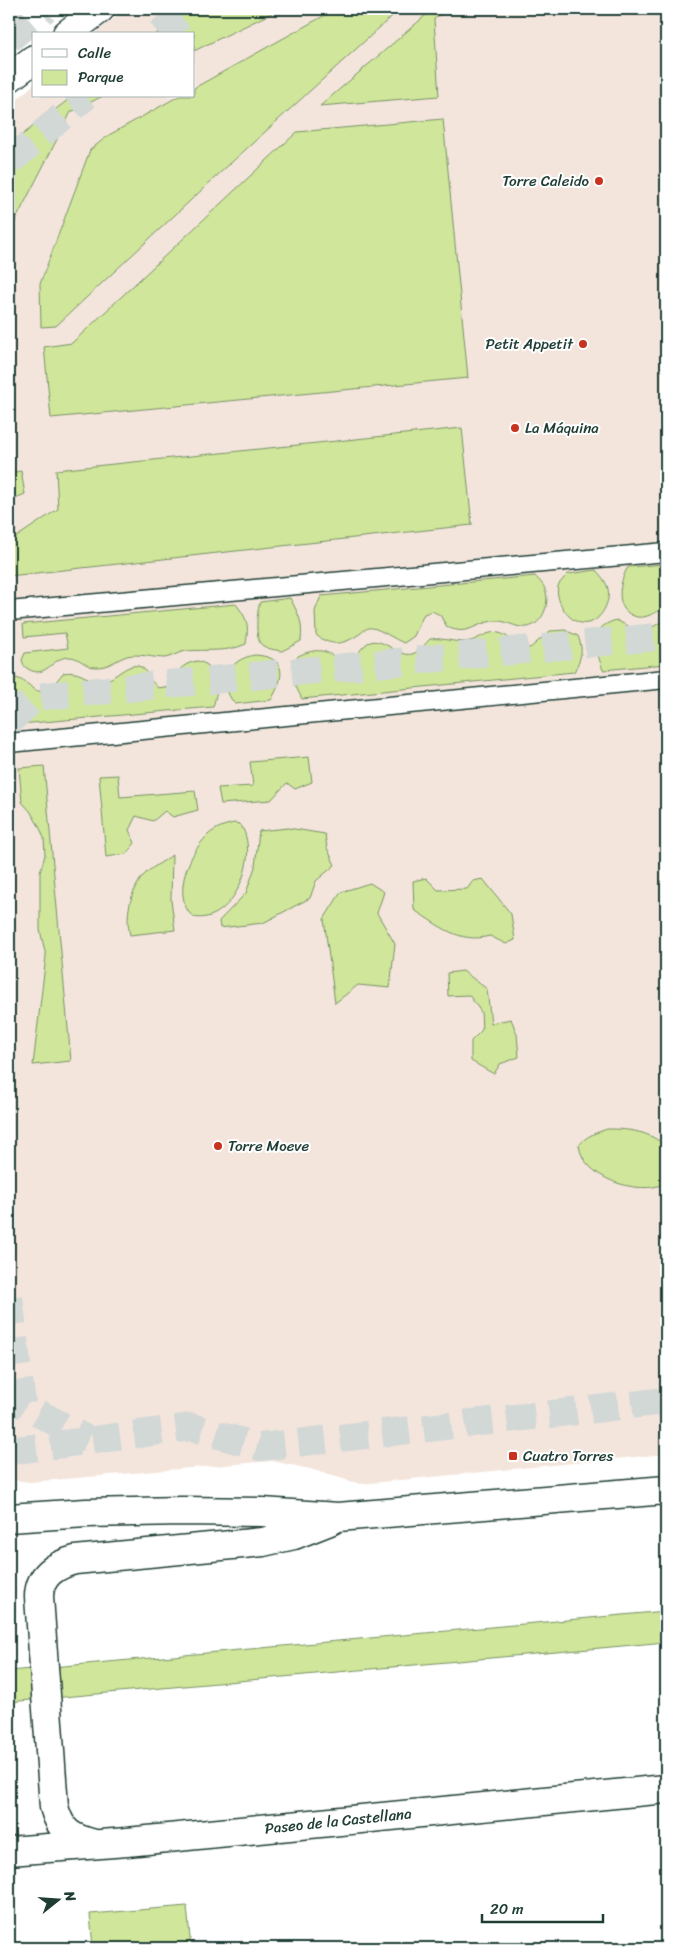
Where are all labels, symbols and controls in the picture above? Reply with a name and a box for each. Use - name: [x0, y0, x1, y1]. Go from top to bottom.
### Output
- legend: [32, 32, 195, 98]
- text: Calle: [78, 40, 111, 66]
- text: Parque: [78, 64, 123, 90]
- place label: Torre Caleido: [502, 168, 590, 194]
- marker: Torre Caleido: [593, 175, 605, 187]
- place label: Petit Appetit: [485, 331, 574, 357]
- marker: Petit Appetit: [577, 338, 589, 350]
- place label: La Máquina: [525, 415, 599, 441]
- marker: La Máquina: [509, 422, 521, 434]
- place label: Torre Moeve: [228, 1133, 309, 1159]
- marker: Torre Moeve: [212, 1140, 224, 1152]
- place label: Cuatro Torres: [523, 1443, 614, 1469]
- marker: Cuatro Torres: [507, 1450, 519, 1462]
- street label: Paseo de la Castellana: [263, 1800, 413, 1842]
- north arrow: [32, 1874, 82, 1924]
- text: N: [56, 1887, 83, 1905]
- scale bar: [482, 1892, 604, 1924]
- text: 20 m: [490, 1896, 524, 1922]

